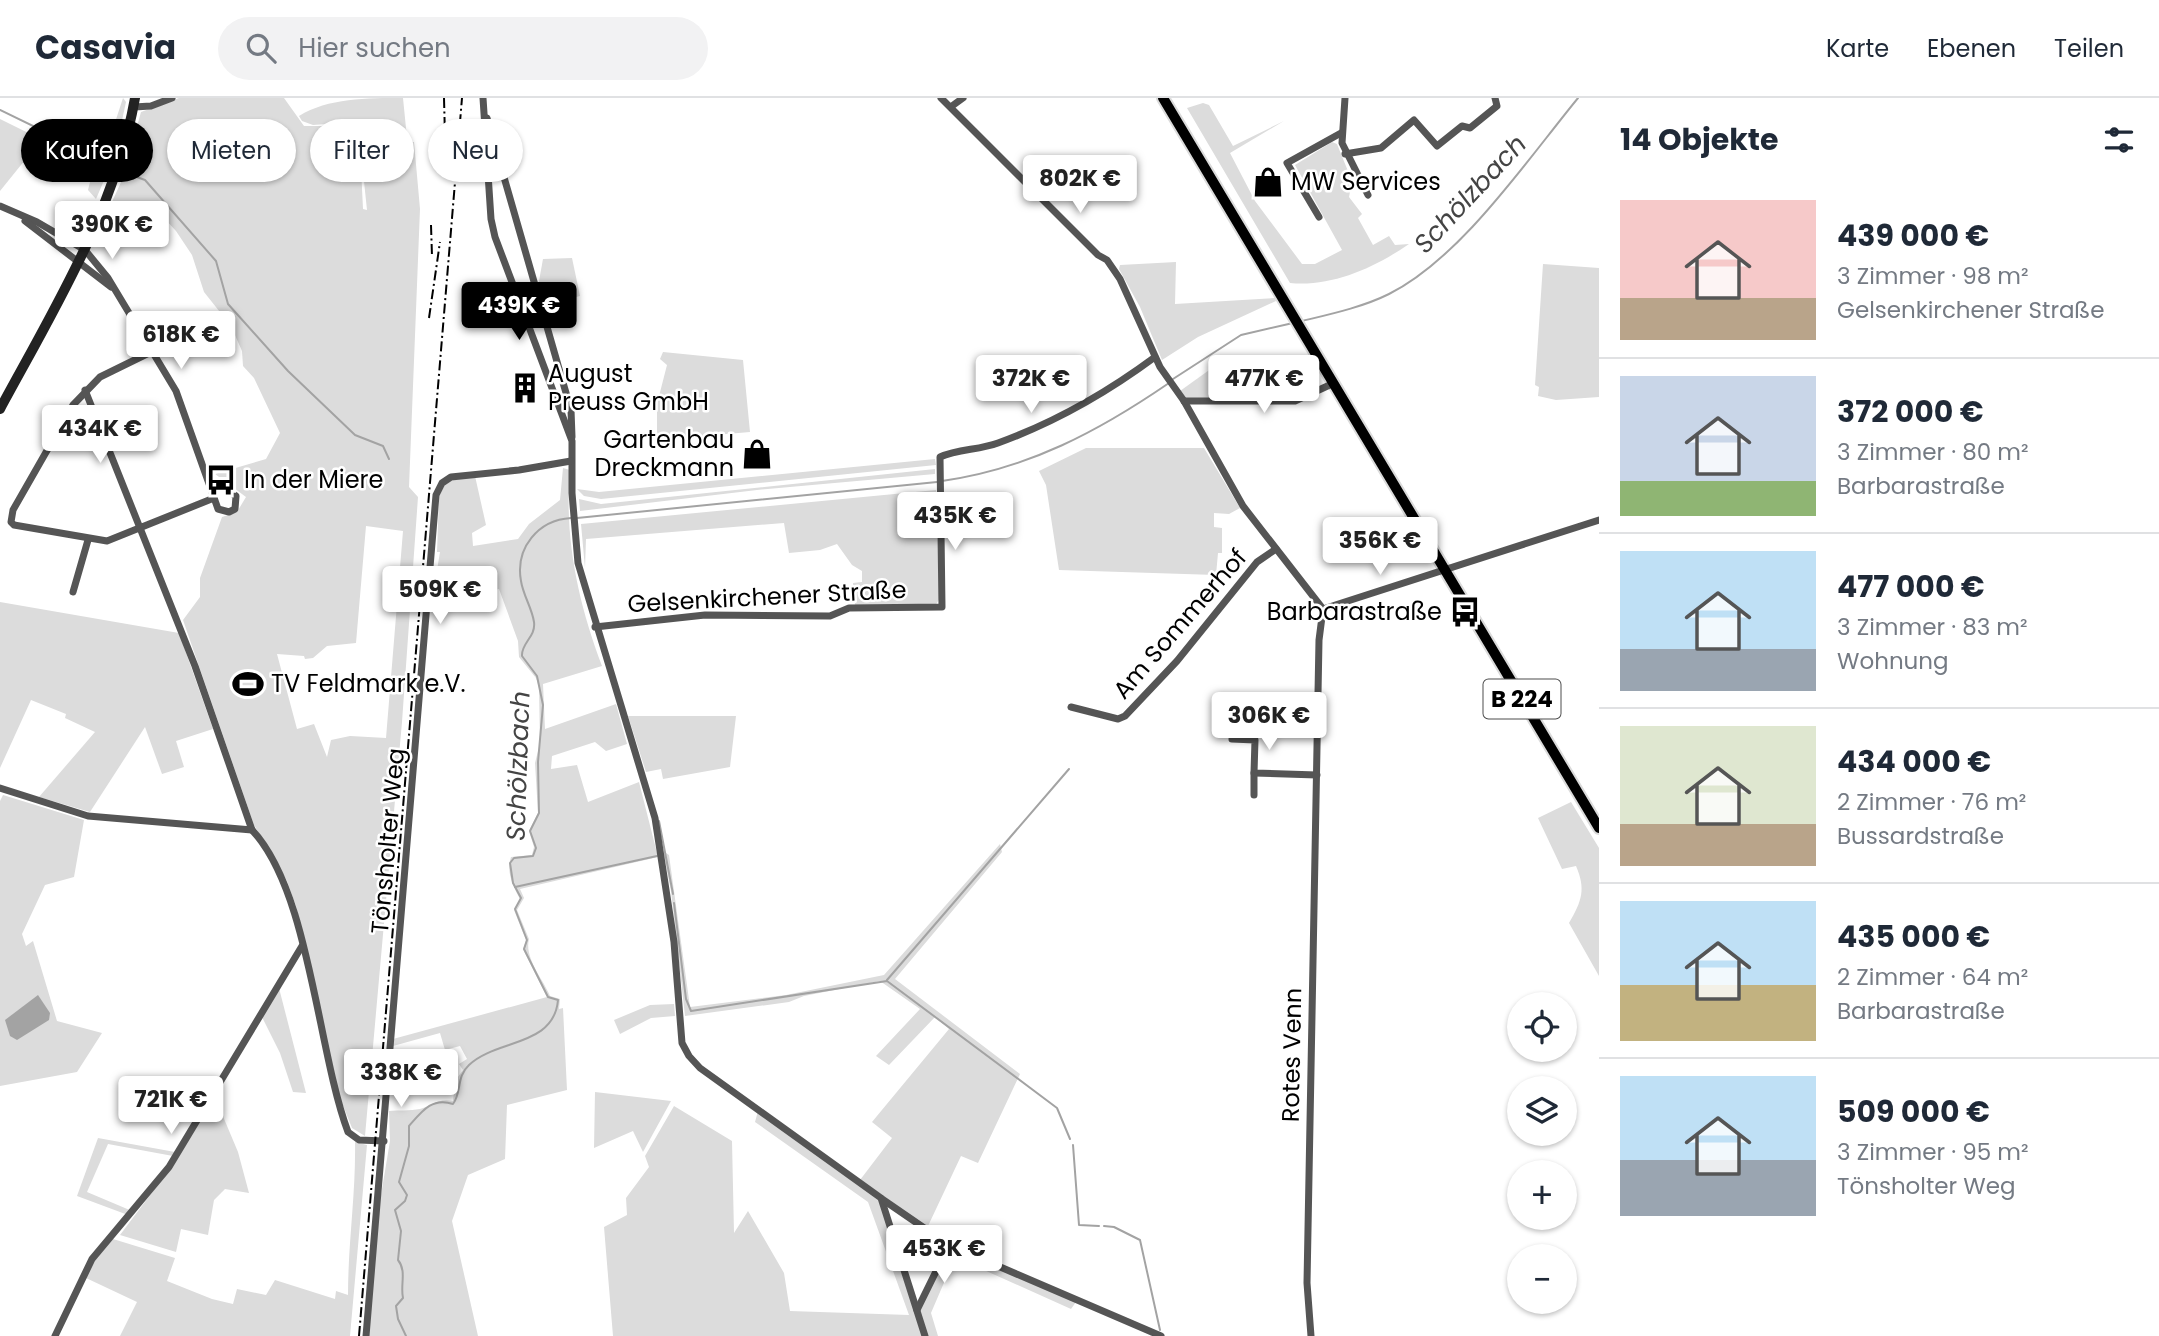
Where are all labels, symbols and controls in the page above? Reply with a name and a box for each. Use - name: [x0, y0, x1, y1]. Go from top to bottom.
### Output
- search box: [218, 17, 708, 80]
- text: Casavia: [35, 24, 176, 71]
- icon: search: [242, 29, 280, 67]
- text: Hier suchen: [298, 30, 451, 66]
- text: Karte: [1826, 32, 1889, 65]
- text: Ebenen: [1927, 32, 2016, 65]
- text: Teilen: [2054, 32, 2124, 65]
- text: 14 Objekte: [1620, 118, 1778, 161]
- chip: Kaufen: [21, 119, 153, 182]
- chip: Mieten: [167, 119, 296, 182]
- chip: Filter: [310, 119, 414, 182]
- chip: Neu: [428, 119, 523, 182]
- icon: filters: [2100, 121, 2138, 159]
- water label: Schölzbach: [1406, 127, 1534, 261]
- pin: 802K €: [1023, 156, 1137, 215]
- text: 802K €: [1039, 162, 1121, 194]
- shop icon: MW Services: [1251, 165, 1285, 199]
- place label: MW Services: [1291, 165, 1441, 198]
- pin: 390K €: [55, 202, 169, 261]
- text: 390K €: [71, 208, 153, 240]
- text: 439 000 €: [1837, 214, 1989, 257]
- icon: home: [1676, 228, 1760, 312]
- text: 3 Zimmer · 98 m²: [1837, 260, 2029, 292]
- pin: 439K €: [462, 282, 576, 342]
- text: 439K €: [478, 289, 560, 321]
- text: Gelsenkirchener Straße: [1837, 294, 2104, 326]
- pin: 618K €: [124, 312, 238, 371]
- text: 618K €: [142, 318, 220, 350]
- pin: 372K €: [974, 356, 1088, 415]
- pin: 477K €: [1207, 356, 1321, 415]
- place label: August Preuss GmbH: [548, 357, 709, 418]
- text: 372K €: [992, 362, 1070, 394]
- text: 477K €: [1224, 362, 1304, 394]
- building icon: August Preuss GmbH: [508, 371, 542, 405]
- text: 372 000 €: [1837, 390, 1984, 433]
- icon: home: [1676, 404, 1760, 488]
- pin: 434K €: [43, 406, 157, 465]
- text: 434K €: [58, 412, 142, 444]
- place label: Gartenbau Dreckmann: [595, 423, 734, 484]
- text: 3 Zimmer · 80 m²: [1837, 436, 2029, 468]
- shop icon: Gartenbau Dreckmann: [740, 437, 774, 471]
- bus stop icon: In der Miere: [204, 463, 238, 497]
- place label: In der Miere: [244, 463, 383, 496]
- text: Barbarastraße: [1837, 470, 2005, 502]
- pin: 435K €: [898, 492, 1012, 552]
- text: 435K €: [913, 499, 997, 531]
- pin: 356K €: [1323, 518, 1437, 577]
- text: 356K €: [1339, 524, 1421, 556]
- street label: Am Sommerhof: [1105, 542, 1254, 706]
- text: 477 000 €: [1837, 565, 1985, 608]
- pin: 509K €: [383, 566, 497, 626]
- text: 509K €: [398, 573, 482, 605]
- street label: Gelsenkirchener Straße: [627, 573, 907, 620]
- icon: home: [1676, 579, 1760, 663]
- place label: Barbarastraße: [1267, 595, 1442, 628]
- bus stop icon: Barbarastraße: [1448, 595, 1482, 629]
- text: 3 Zimmer · 83 m²: [1837, 611, 2028, 643]
- text: Wohnung: [1837, 645, 1949, 677]
- sports icon: TV Feldmark e.V.: [231, 667, 265, 701]
- place label: TV Feldmark e.V.: [271, 667, 466, 700]
- road number: B 224: [1484, 680, 1560, 719]
- water label: Schölzbach: [497, 690, 539, 842]
- pin: 306K €: [1212, 692, 1326, 752]
- text: 306K €: [1228, 699, 1310, 731]
- text: 434 000 €: [1837, 740, 1991, 783]
- street label: Tönsholter Weg: [363, 747, 412, 935]
- icon: home: [1676, 754, 1760, 838]
- text: 2 Zimmer · 76 m²: [1837, 786, 2026, 818]
- text: Bussardstraße: [1837, 820, 2004, 852]
- text: 435 000 €: [1837, 915, 1990, 958]
- icon: home: [1676, 929, 1760, 1013]
- text: 2 Zimmer · 64 m²: [1837, 961, 2028, 993]
- street label: Rotes Venn: [1274, 988, 1309, 1122]
- map controls: [1507, 992, 1577, 1314]
- button: locate: [1507, 992, 1577, 1062]
- text: Barbarastraße: [1837, 995, 2005, 1027]
- pin: 338K €: [344, 1049, 458, 1109]
- text: 338K €: [360, 1056, 442, 1088]
- pin: 721K €: [114, 1076, 228, 1136]
- button: layers: [1507, 1076, 1577, 1146]
- text: 721K €: [134, 1083, 208, 1115]
- text: 509 000 €: [1837, 1090, 1990, 1133]
- icon: home: [1676, 1104, 1760, 1188]
- text: 3 Zimmer · 95 m²: [1837, 1136, 2029, 1168]
- button: +: [1507, 1160, 1577, 1230]
- text: Tönsholter Weg: [1837, 1170, 2016, 1202]
- pin: 453K €: [887, 1226, 1001, 1285]
- text: 453K €: [902, 1232, 986, 1264]
- button: −: [1507, 1244, 1577, 1314]

